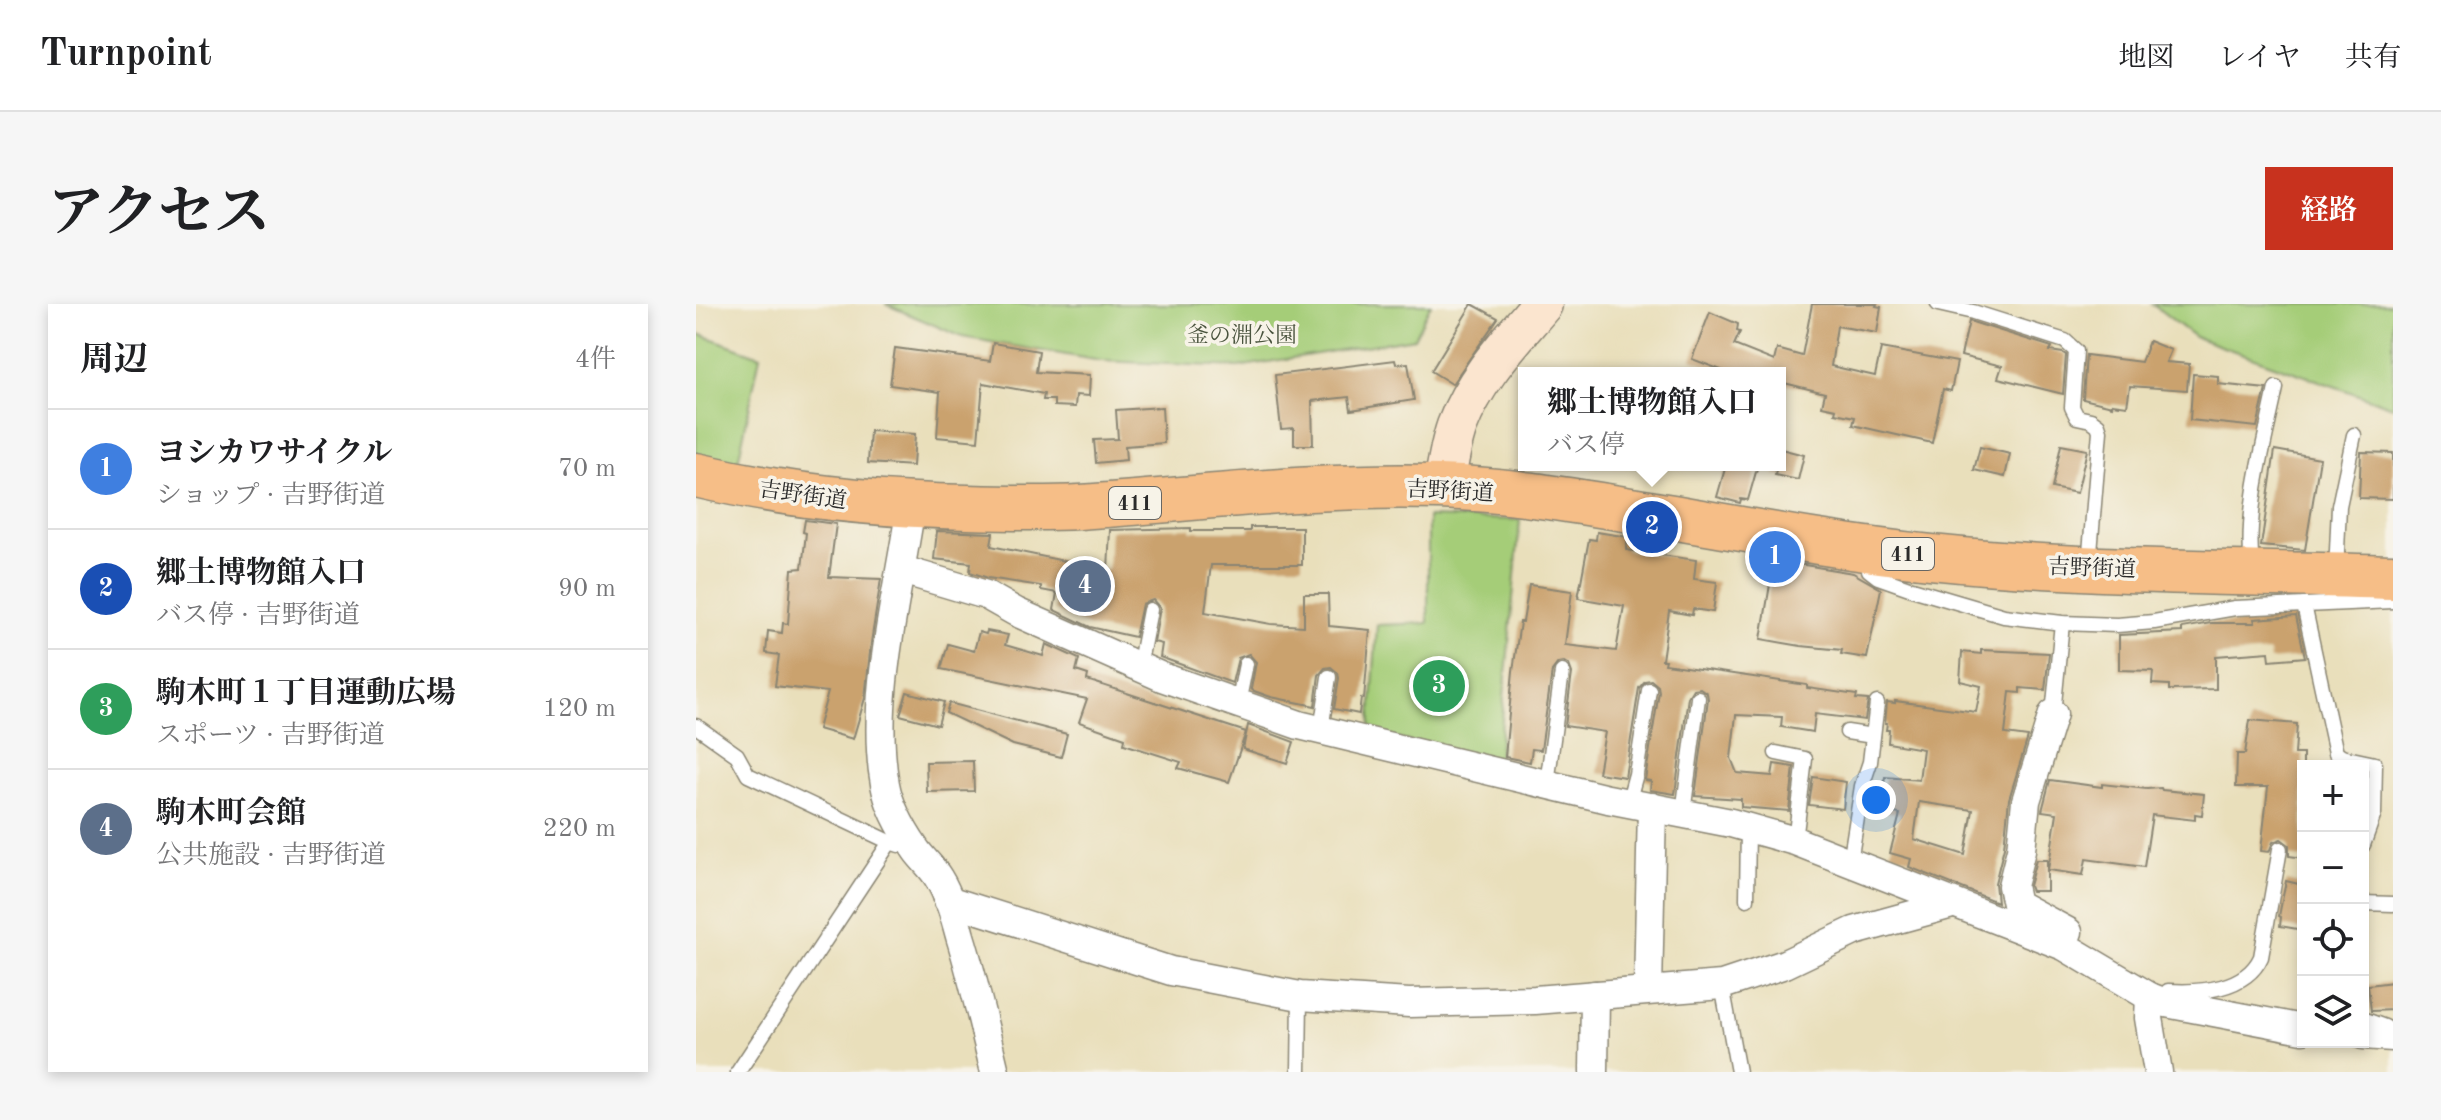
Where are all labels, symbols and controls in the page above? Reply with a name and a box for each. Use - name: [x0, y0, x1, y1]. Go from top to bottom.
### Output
- text: Turnpoint: [40, 36, 212, 74]
- text: 地図: [2118, 45, 2174, 73]
- text: レイヤ: [2218, 45, 2301, 73]
- text: 共有: [2345, 45, 2401, 73]
- button: 経路: [2265, 167, 2393, 250]
- text: アクセス: [48, 187, 270, 243]
- park label: 釜の淵公園: [1187, 323, 1297, 347]
- text: 周辺: [80, 344, 148, 378]
- text: 4件: [575, 347, 616, 373]
- popup: [1518, 367, 1786, 471]
- text: 郷土博物館入口: [1547, 389, 1757, 419]
- text: バス停: [1547, 433, 1625, 459]
- text: ヨシカワサイクル: [156, 439, 392, 469]
- text: 1: [98, 456, 114, 482]
- text: 70 m: [558, 456, 616, 482]
- street label: 吉野街道: [758, 477, 848, 513]
- street label: 吉野街道: [1405, 477, 1495, 505]
- text: ショップ · 吉野街道: [156, 483, 385, 509]
- road number: 411: [1109, 487, 1161, 519]
- pin: 2: [1626, 497, 1678, 557]
- pin: 1: [1749, 527, 1801, 587]
- road number: 411: [1882, 538, 1934, 570]
- street label: 吉野街道: [2048, 554, 2136, 582]
- pin: 4: [1059, 556, 1111, 616]
- text: 郷土博物館入口: [156, 559, 366, 589]
- text: 2: [98, 576, 114, 602]
- text: 90 m: [558, 576, 616, 602]
- text: バス停 · 吉野街道: [156, 603, 360, 629]
- pin: 3: [1413, 656, 1465, 716]
- text: 駒木町１丁目運動広場: [156, 679, 456, 709]
- text: 3: [98, 696, 114, 722]
- text: 120 m: [543, 696, 616, 722]
- text: スポーツ · 吉野街道: [156, 723, 385, 749]
- map controls: [2297, 760, 2369, 1048]
- button: +: [2297, 760, 2369, 832]
- your location: [1856, 780, 1896, 820]
- text: 駒木町会館: [156, 799, 306, 829]
- text: 4: [98, 816, 114, 842]
- text: 220 m: [543, 816, 616, 842]
- button: −: [2297, 832, 2369, 904]
- text: 公共施設 · 吉野街道: [156, 843, 386, 869]
- button: locate: [2297, 904, 2369, 976]
- button: layers: [2297, 976, 2369, 1048]

